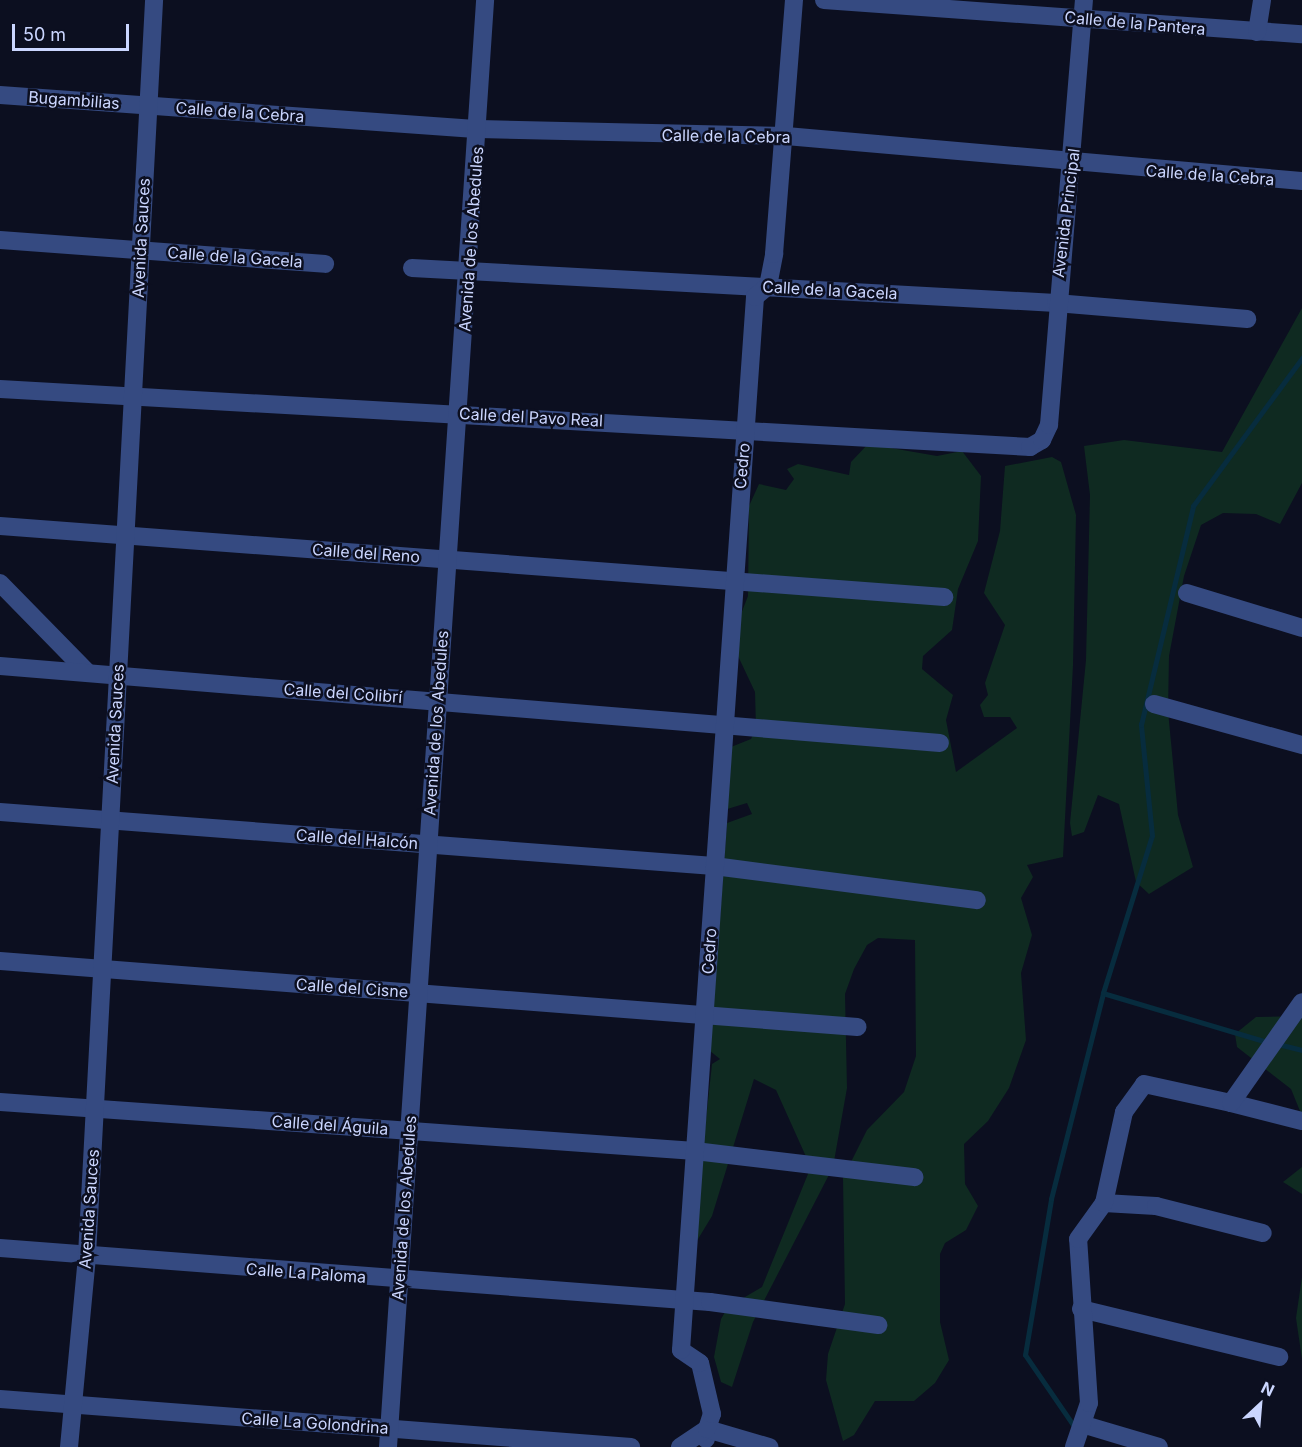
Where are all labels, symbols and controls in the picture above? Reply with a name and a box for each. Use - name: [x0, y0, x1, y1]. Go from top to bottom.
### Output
- street label: Calle de la Pantera: [1064, 7, 1206, 39]
- scale bar: [15, 12, 132, 50]
- text: 50 m: [23, 24, 66, 45]
- street label: Bugambilias: [28, 87, 120, 113]
- street label: Calle de la Cebra: [175, 98, 305, 126]
- street label: Calle de la Cebra: [661, 125, 791, 147]
- street label: Avenida de los Abedules: [455, 146, 487, 332]
- street label: Avenida Principal: [1049, 147, 1083, 279]
- street label: Calle de la Cebra: [1145, 161, 1275, 189]
- street label: Avenida Sauces: [128, 177, 154, 299]
- street label: Calle de la Gacela: [167, 243, 303, 271]
- street label: Calle de la Gacela: [762, 277, 898, 303]
- street label: Calle del Pavo Real: [459, 404, 603, 430]
- street label: Cedro: [730, 442, 754, 490]
- street label: Calle del Reno: [311, 540, 421, 566]
- street label: Avenida de los Abedules: [420, 630, 452, 816]
- street label: Avenida Sauces: [102, 663, 128, 785]
- street label: Calle del Colibrí: [283, 679, 403, 707]
- street label: Calle del Halcón: [295, 825, 419, 853]
- street label: Cedro: [698, 927, 720, 975]
- street label: Calle del Cisne: [295, 974, 409, 1002]
- street label: Calle del Águila: [271, 1111, 389, 1139]
- street label: Avenida de los Abedules: [388, 1115, 420, 1301]
- street label: Avenida Sauces: [75, 1148, 103, 1270]
- street label: Calle La Paloma: [245, 1259, 367, 1287]
- north arrow: [1230, 1375, 1290, 1435]
- text: N: [1258, 1377, 1278, 1400]
- street label: Calle La Golondrina: [241, 1408, 389, 1438]

